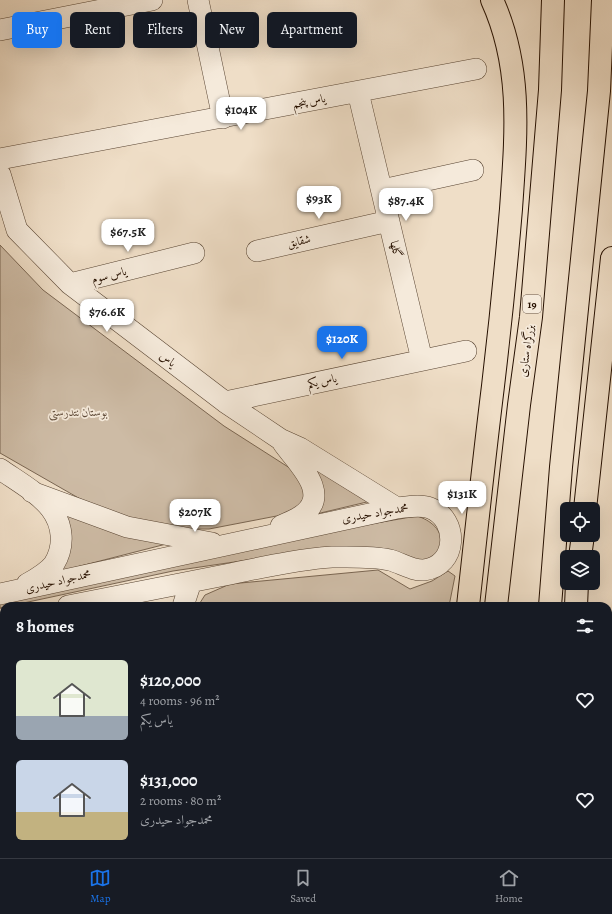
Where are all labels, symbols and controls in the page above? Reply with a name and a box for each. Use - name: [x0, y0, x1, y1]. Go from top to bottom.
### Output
- chip: Buy: [12, 12, 62, 48]
- chip: Rent: [70, 12, 125, 48]
- chip: Filters: [133, 12, 197, 48]
- chip: New: [205, 12, 259, 48]
- chip: Apartment: [267, 12, 357, 48]
- street label: یاس پنجم: [291, 90, 328, 115]
- pin: $104K: [213, 97, 269, 131]
- text: $104K: [225, 101, 257, 118]
- pin: $93K: [295, 186, 343, 220]
- pin: $87.4K: [373, 188, 439, 222]
- text: $93K: [306, 190, 332, 207]
- text: $87.4K: [388, 192, 424, 209]
- pin: $67.5K: [95, 219, 161, 253]
- text: $67.5K: [110, 223, 146, 240]
- street label: شقایق: [286, 231, 313, 251]
- street label: گلها: [386, 239, 406, 259]
- street label: یاس سوم: [90, 263, 130, 290]
- road number: 19: [523, 295, 541, 313]
- pin: $76.6K: [74, 299, 140, 333]
- text: $76.6K: [89, 303, 125, 320]
- street label: بزرگراه ستاری: [514, 324, 538, 378]
- pin: $120K: [314, 326, 370, 360]
- text: $120K: [326, 330, 358, 347]
- street label: یاس: [156, 348, 180, 371]
- street label: یاس یکم: [306, 370, 340, 395]
- park label: بوستان نتدرستی: [48, 404, 108, 421]
- pin: $131K: [434, 481, 490, 515]
- text: $131K: [447, 485, 477, 502]
- pin: $207K: [167, 499, 223, 533]
- street label: محمدجواد حیدری: [341, 499, 409, 527]
- map controls: [560, 502, 600, 590]
- button: locate: [560, 502, 600, 542]
- text: $207K: [179, 503, 211, 520]
- button: layers: [560, 550, 600, 590]
- street label: محمدجواد حیدری: [23, 566, 93, 596]
- text: 8 homes: [16, 615, 74, 638]
- icon: filters: [574, 615, 596, 637]
- text: $120,000: [140, 669, 201, 692]
- icon: home: [48, 676, 96, 724]
- icon: heart: [574, 689, 596, 711]
- text: 4 rooms · 96 m²: [140, 692, 220, 709]
- text: یاس یکم: [140, 711, 172, 728]
- text: $131,000: [140, 769, 198, 792]
- icon: home: [48, 776, 96, 824]
- icon: heart: [574, 789, 596, 811]
- text: 2 rooms · 80 m²: [140, 792, 221, 809]
- text: محمدجواد حیدری: [140, 811, 213, 828]
- tab: Map: [89, 867, 111, 906]
- tab: Saved: [290, 867, 316, 906]
- tab: Home: [495, 867, 523, 906]

